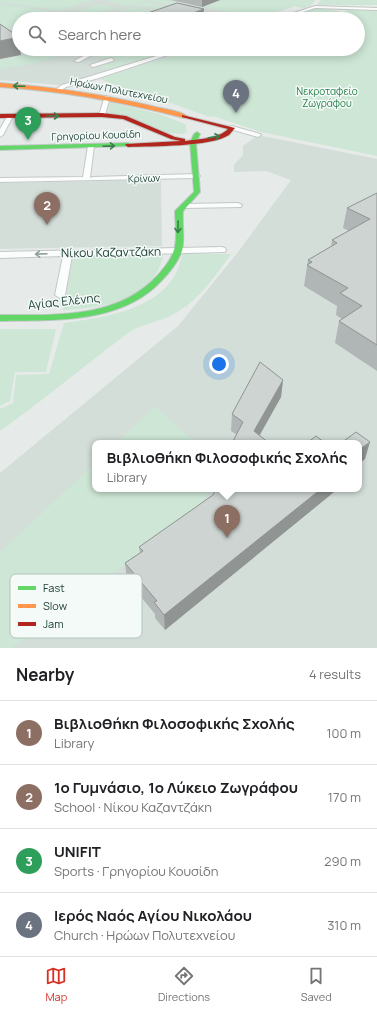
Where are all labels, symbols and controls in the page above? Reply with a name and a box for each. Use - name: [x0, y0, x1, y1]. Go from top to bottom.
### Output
- search box: [12, 12, 365, 56]
- icon: search: [26, 23, 48, 45]
- text: Search here: [58, 24, 141, 45]
- street label: Ηρώων Πολυτεχνείου: [69, 74, 169, 106]
- pin: 4: [223, 80, 249, 113]
- one-way arrow: [13, 82, 26, 90]
- park label: Νεκροταφείο Ζωγράφου: [296, 84, 358, 110]
- pin: 3: [15, 107, 41, 140]
- one-way arrow: [46, 112, 59, 120]
- street label: Γρηγορίου Κουσίδη: [51, 126, 141, 144]
- one-way arrow: [207, 133, 220, 141]
- one-way arrow: [102, 142, 115, 150]
- street label: Κρίνων: [127, 170, 161, 186]
- pin: 2: [34, 192, 60, 225]
- one-way arrow: [174, 220, 182, 233]
- street label: Νίκου Καζαντζάκη: [61, 243, 161, 261]
- one-way arrow: [35, 250, 48, 258]
- street label: Αγίας Ελένης: [27, 289, 101, 313]
- your location: [209, 354, 229, 374]
- popup: [92, 440, 362, 492]
- text: Βιβλιοθήκη Φιλοσοφικής Σχολής: [107, 447, 347, 468]
- text: Library: [107, 468, 147, 486]
- pin: 1: [214, 505, 240, 538]
- legend: [10, 574, 142, 638]
- text: Fast: [43, 580, 65, 595]
- text: Slow: [43, 598, 68, 613]
- text: Jam: [43, 616, 64, 631]
- text: Nearby: [16, 663, 74, 686]
- text: 4 results: [309, 665, 361, 683]
- text: Βιβλιοθήκη Φιλοσοφικής Σχολής: [54, 713, 295, 734]
- text: 1: [26, 724, 32, 742]
- text: 100 m: [326, 724, 361, 742]
- text: Library: [54, 734, 94, 752]
- text: 1ο Γυμνάσιο, 1ο Λύκειο Ζωγράφου: [54, 777, 298, 798]
- text: 2: [25, 788, 33, 806]
- text: 170 m: [328, 788, 361, 806]
- text: School · Νίκου Καζαντζάκη: [54, 798, 212, 816]
- text: UNIFIT: [54, 841, 101, 862]
- text: 3: [25, 852, 33, 870]
- text: 290 m: [324, 852, 361, 870]
- text: Sports · Γρηγορίου Κουσίδη: [54, 862, 218, 880]
- text: Ιερός Ναός Αγίου Νικολάου: [54, 905, 252, 926]
- text: 4: [25, 916, 33, 934]
- text: 310 m: [327, 916, 361, 934]
- text: Church · Ηρώων Πολυτεχνείου: [54, 926, 235, 944]
- tab: Map: [45, 965, 67, 1004]
- tab: Directions: [158, 965, 210, 1004]
- tab: Saved: [301, 965, 332, 1004]

